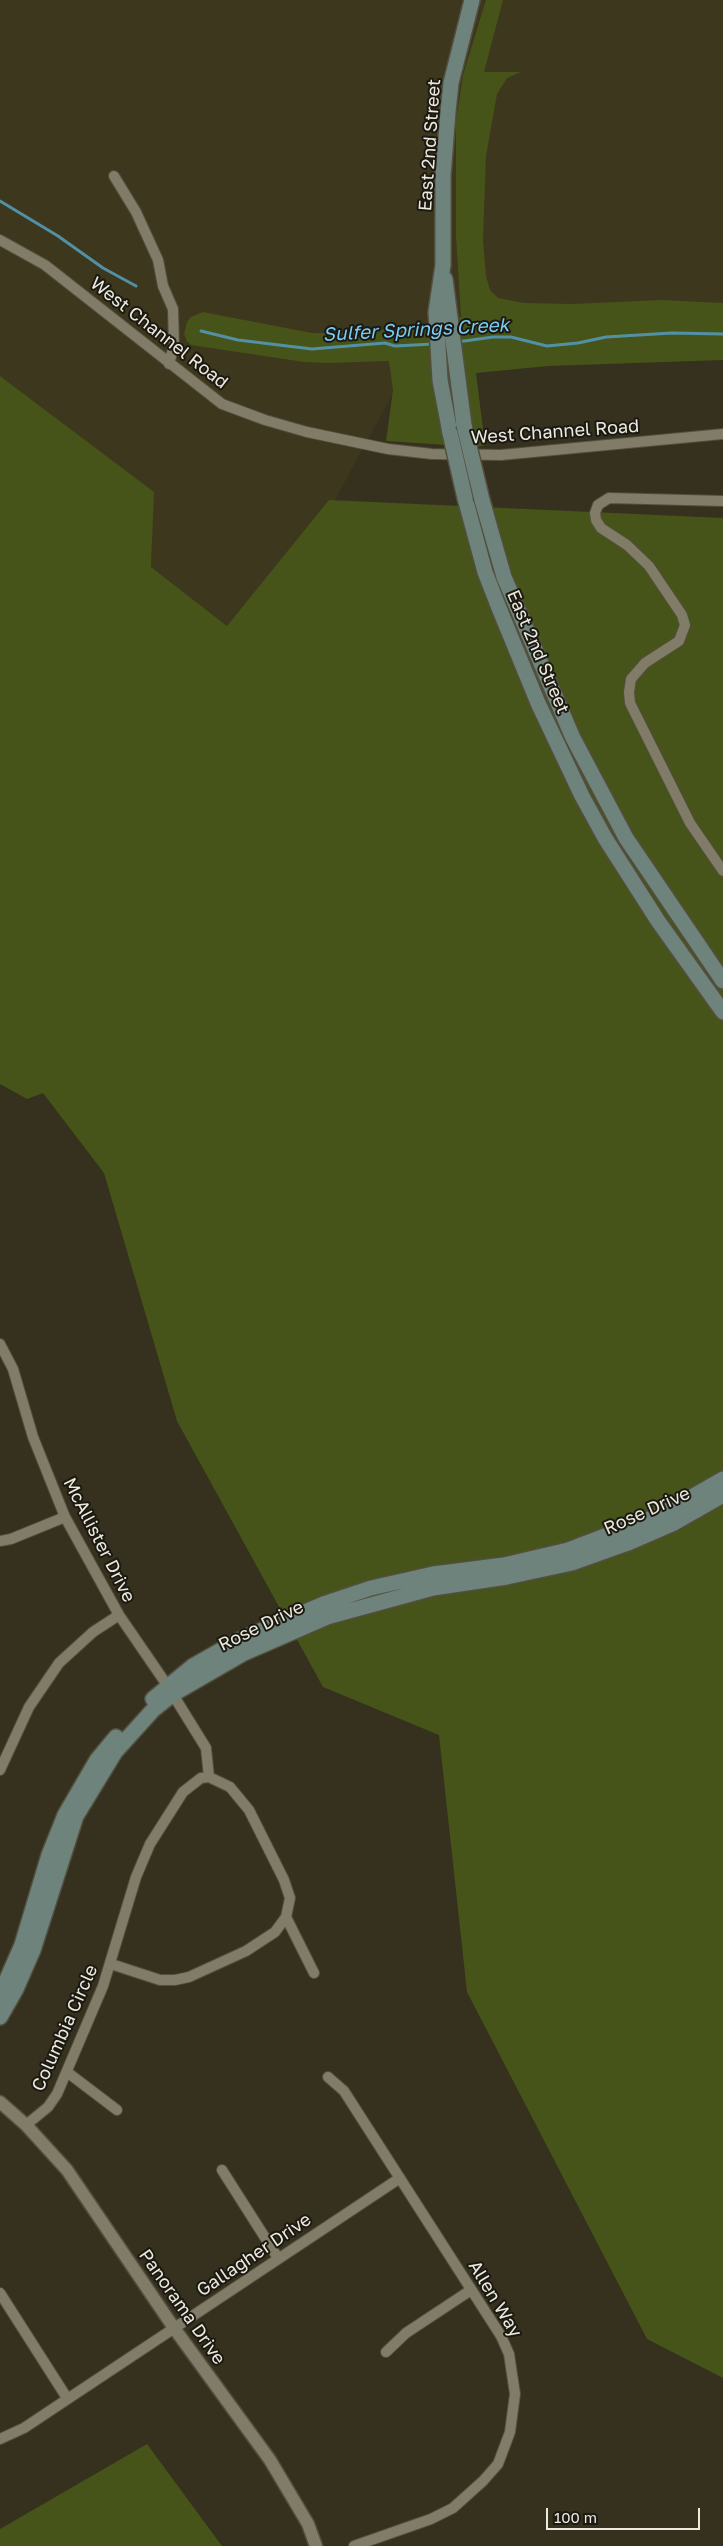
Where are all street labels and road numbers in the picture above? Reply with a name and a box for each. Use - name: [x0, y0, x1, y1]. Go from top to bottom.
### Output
- street label: East 2nd Street: [415, 78, 445, 212]
- street label: West Channel Road: [86, 273, 232, 393]
- street label: West Channel Road: [470, 415, 640, 449]
- street label: East 2nd Street: [502, 587, 574, 717]
- street label: McAllister Drive: [58, 1474, 140, 1606]
- street label: Rose Drive: [601, 1482, 693, 1540]
- street label: Rose Drive: [215, 1596, 307, 1656]
- street label: Columbia Circle: [27, 1962, 103, 2094]
- street label: Gallagher Drive: [193, 2209, 315, 2301]
- street label: Panorama Drive: [134, 2245, 230, 2369]
- street label: Allen Way: [464, 2257, 526, 2341]

